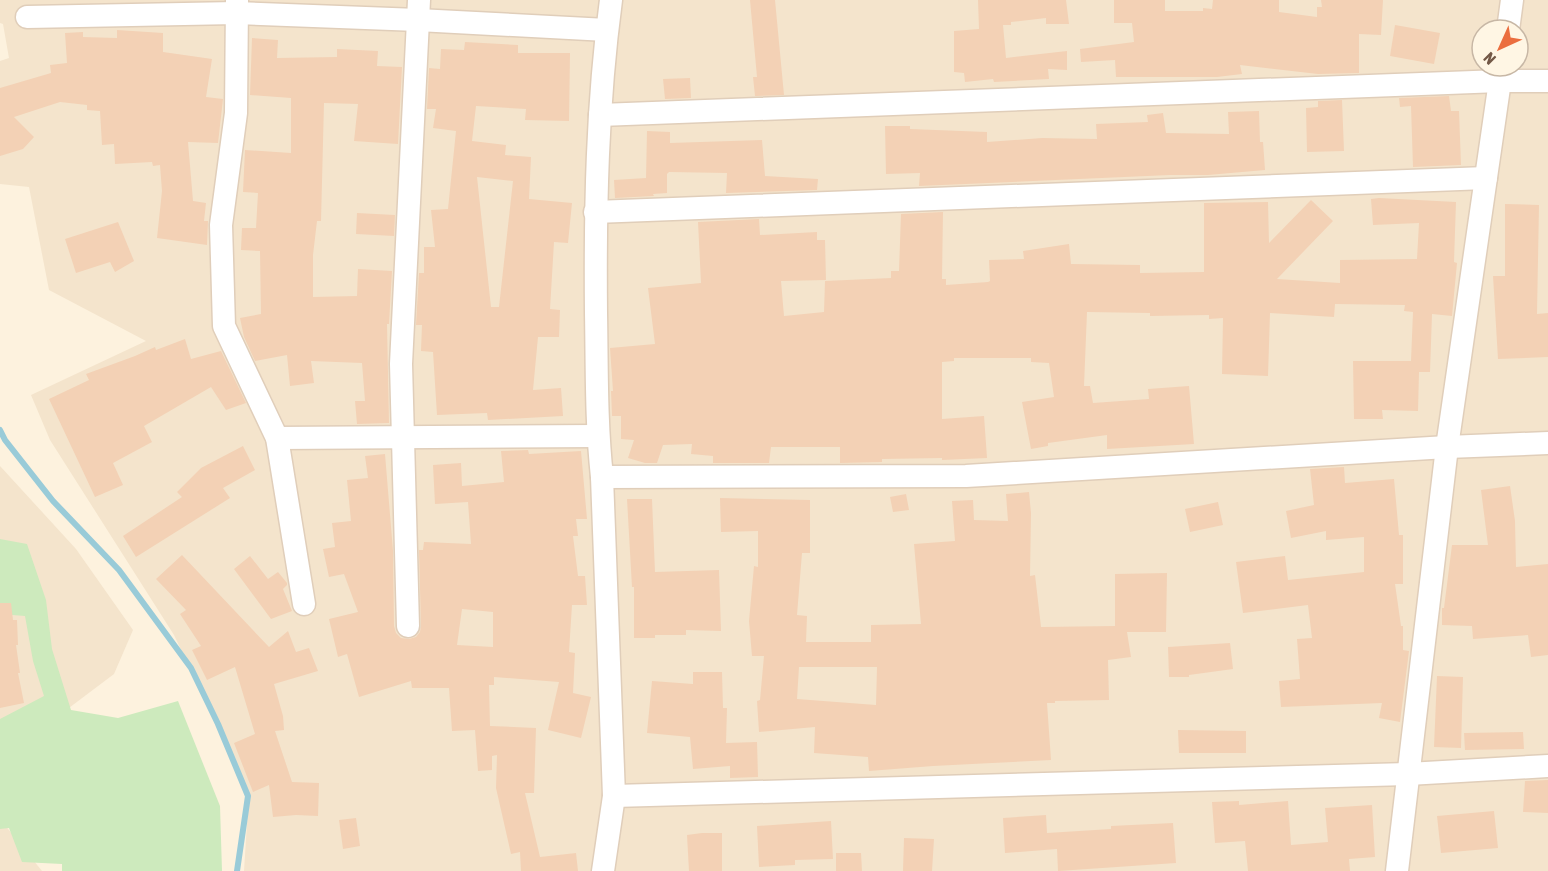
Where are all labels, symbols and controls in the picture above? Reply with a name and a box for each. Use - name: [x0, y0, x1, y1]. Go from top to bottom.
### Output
- north arrow: [1470, 18, 1530, 78]
- text: N: [1480, 49, 1499, 68]

